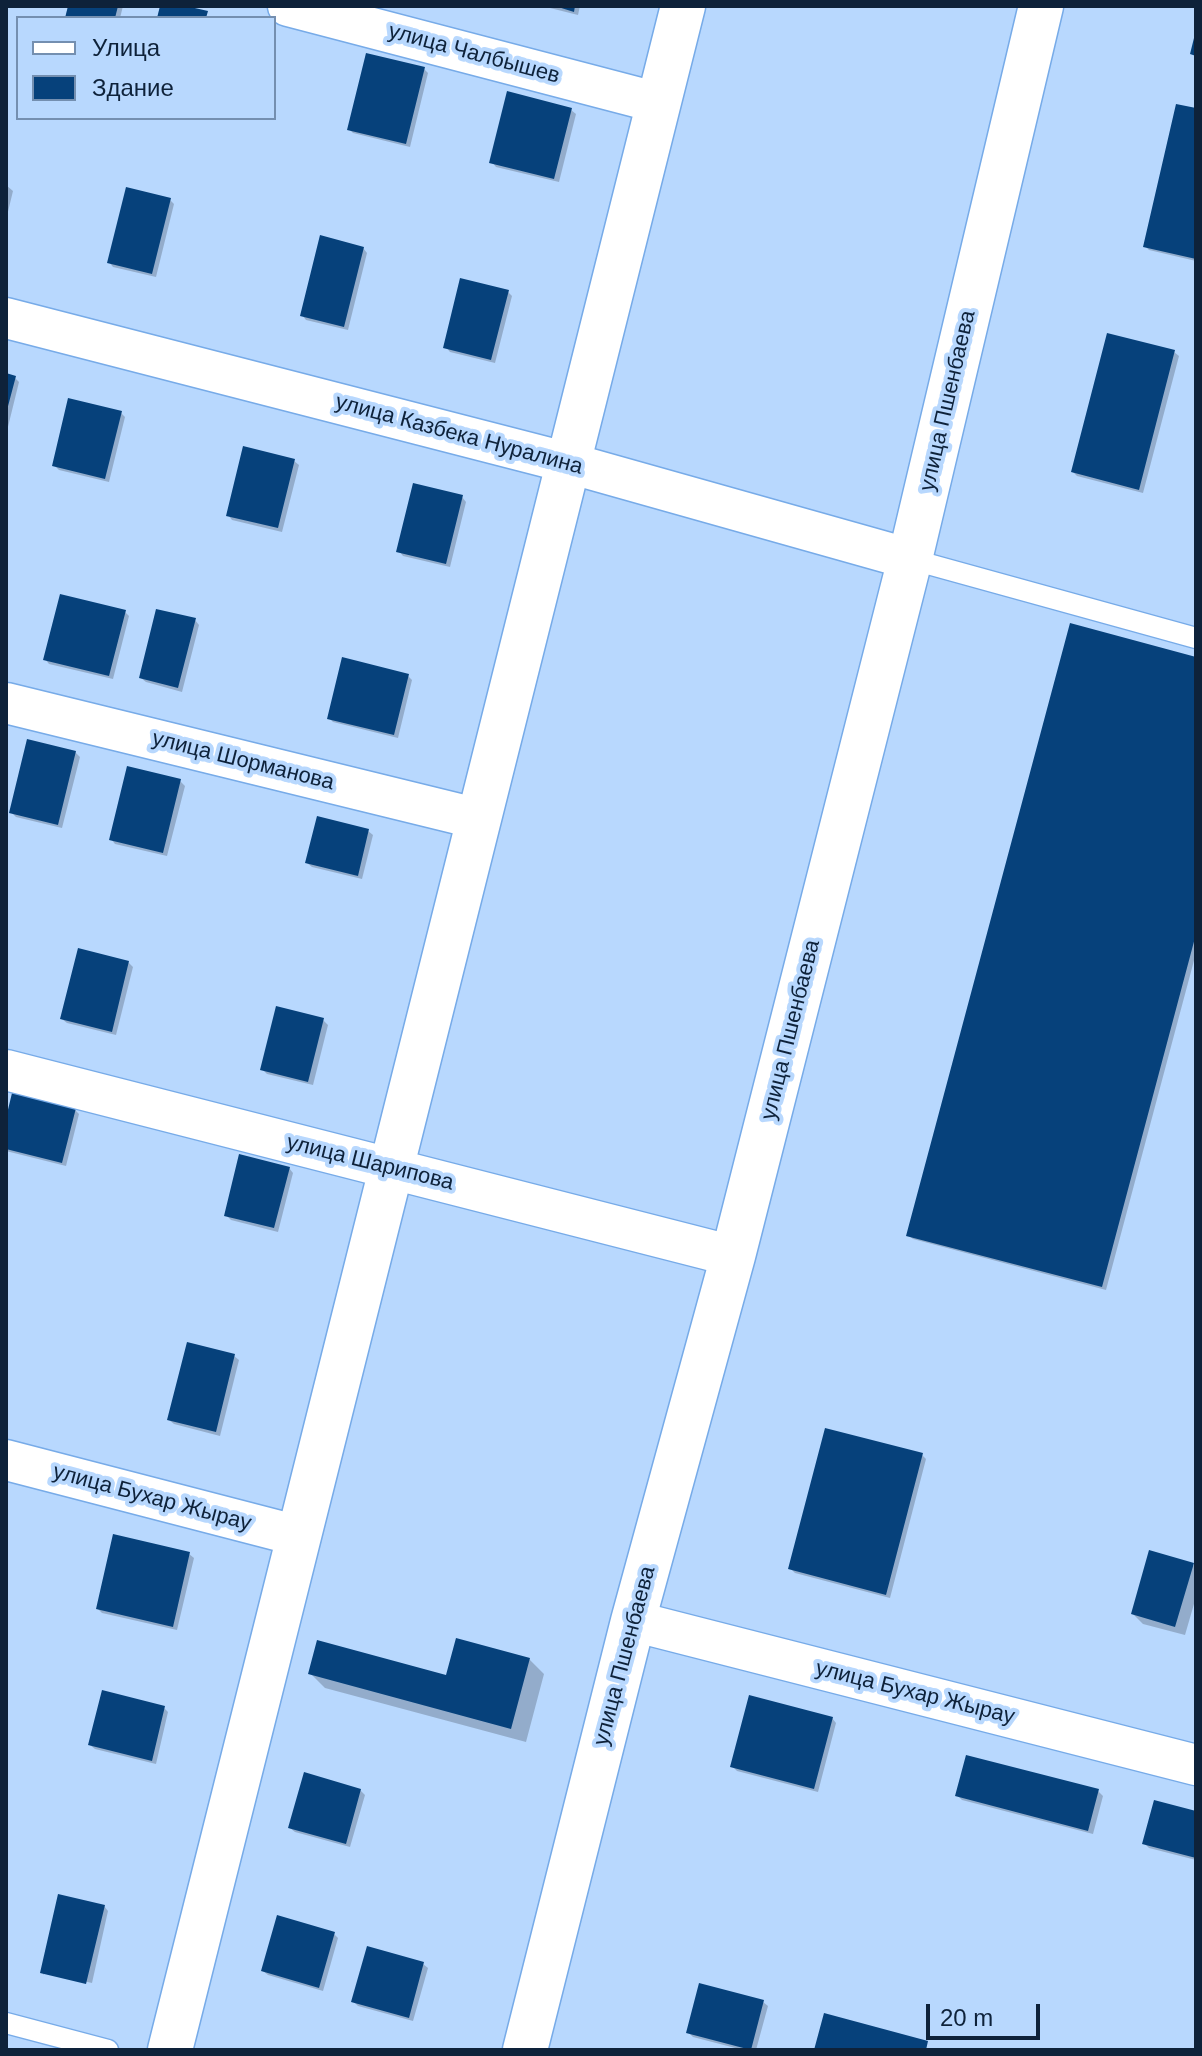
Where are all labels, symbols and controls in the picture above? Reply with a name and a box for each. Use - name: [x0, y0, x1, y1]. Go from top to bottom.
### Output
- legend: [16, 16, 276, 120]
- street label: улица Чалбышев: [385, 18, 563, 90]
- text: Улица: [92, 34, 160, 61]
- text: Здание: [92, 74, 174, 101]
- street label: улица Пшенбаева: [914, 308, 982, 494]
- street label: улица Казбека Нуралина: [332, 389, 586, 481]
- street label: улица Шорманова: [149, 726, 337, 796]
- street label: улица Пшенбаева: [756, 937, 826, 1123]
- street label: улица Шарипова: [284, 1129, 456, 1197]
- street label: улица Бухар Жырау: [50, 1459, 254, 1537]
- street label: улица Пшенбаева: [588, 1563, 662, 1749]
- street label: улица Бухар Жырау: [813, 1655, 1017, 1731]
- scale bar: [930, 1988, 1044, 2038]
- text: 20 m: [940, 2004, 993, 2031]

